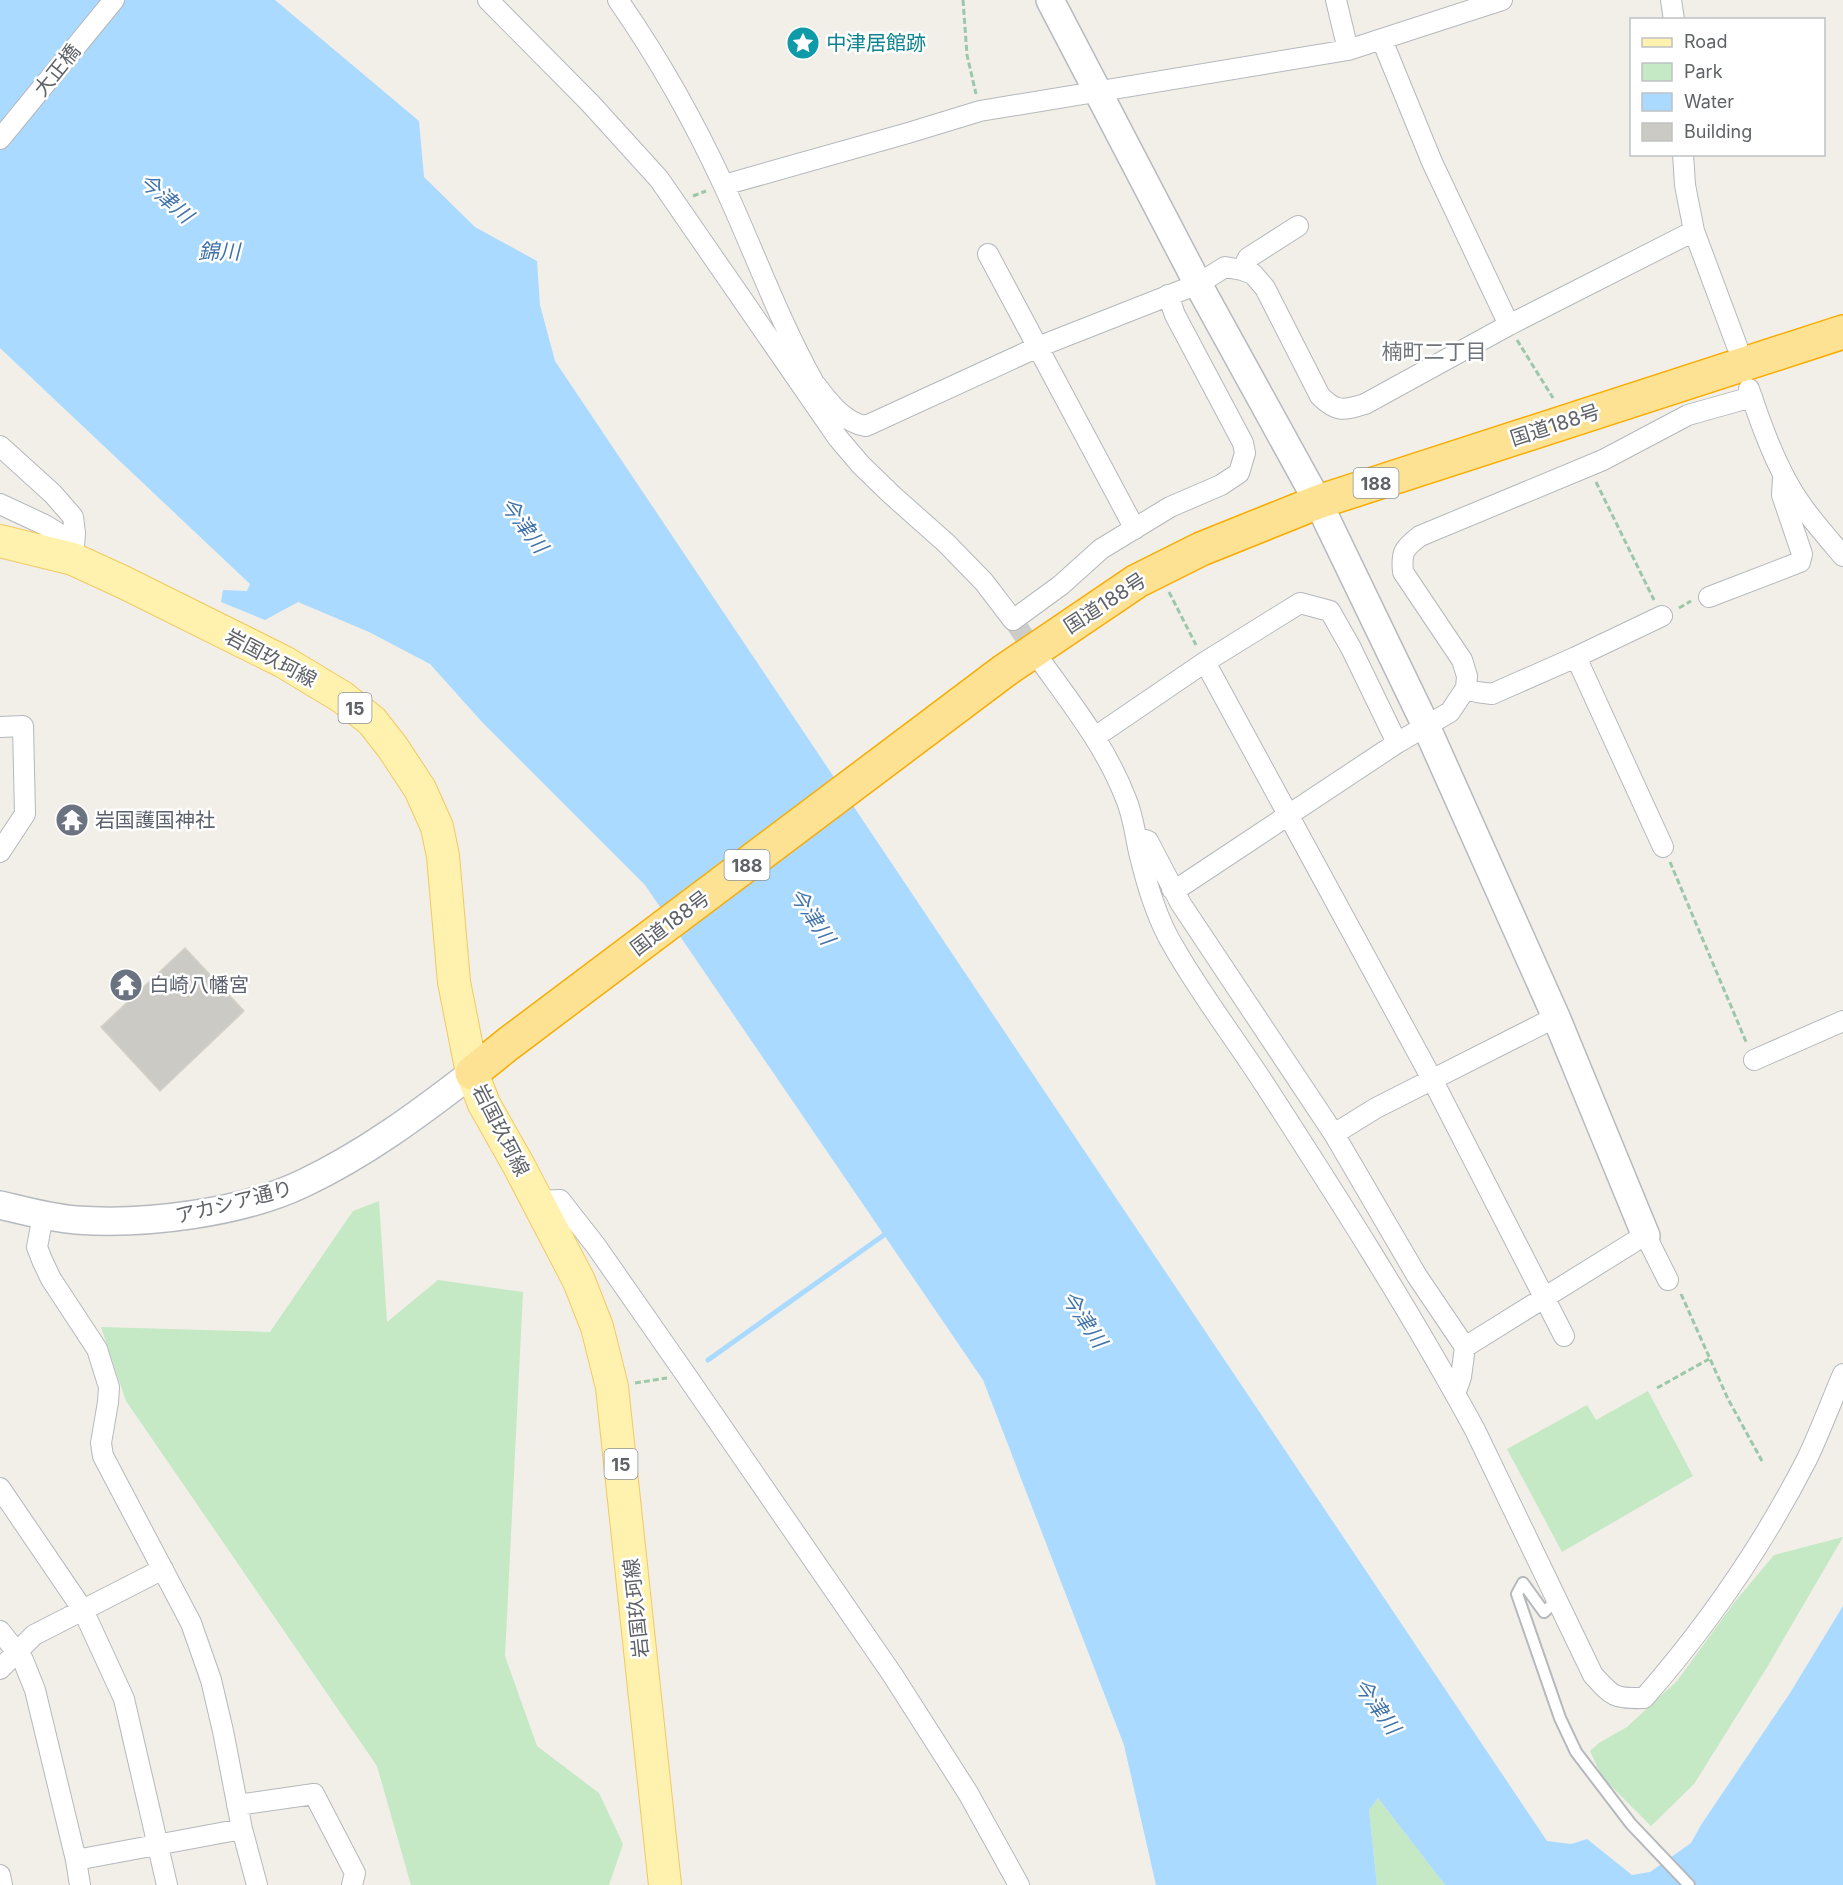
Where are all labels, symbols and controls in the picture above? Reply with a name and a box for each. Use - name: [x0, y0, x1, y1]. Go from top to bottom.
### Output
- legend: [1630, 18, 1825, 156]
- place icon: 中津居館跡: [785, 25, 821, 61]
- place label: 中津居館跡: [826, 31, 926, 55]
- text: Road: [1684, 31, 1727, 52]
- street label: 大正橋: [29, 39, 85, 101]
- text: Park: [1684, 61, 1723, 82]
- text: Water: [1684, 91, 1734, 112]
- text: Building: [1684, 121, 1752, 142]
- water label: 今津川: [134, 168, 199, 229]
- water label: 錦川: [198, 239, 242, 264]
- district label: 楠町二丁目: [1382, 339, 1487, 364]
- street label: 国道188号: [1507, 399, 1603, 451]
- road number: 188: [1354, 468, 1398, 498]
- water label: 今津川: [495, 492, 554, 559]
- street label: 国道188号: [1060, 568, 1150, 638]
- street label: 岩国玖珂線: [221, 624, 321, 692]
- road number: 15: [338, 693, 372, 723]
- temple icon: 岩国護国神社: [54, 802, 90, 838]
- place label: 岩国護国神社: [95, 808, 215, 832]
- road number: 188: [724, 850, 770, 880]
- water label: 今津川: [784, 883, 841, 951]
- street label: 国道188号: [626, 885, 714, 961]
- temple icon: 白崎八幡宮: [108, 967, 144, 1003]
- place label: 白崎八幡宮: [149, 973, 249, 997]
- street label: 岩国玖珂線: [468, 1080, 534, 1180]
- street label: アカシア通り: [173, 1176, 295, 1228]
- water label: 今津川: [1056, 1286, 1113, 1354]
- road number: 15: [604, 1449, 638, 1479]
- street label: 岩国玖珂線: [619, 1557, 653, 1659]
- water label: 今津川: [1348, 1673, 1407, 1740]

